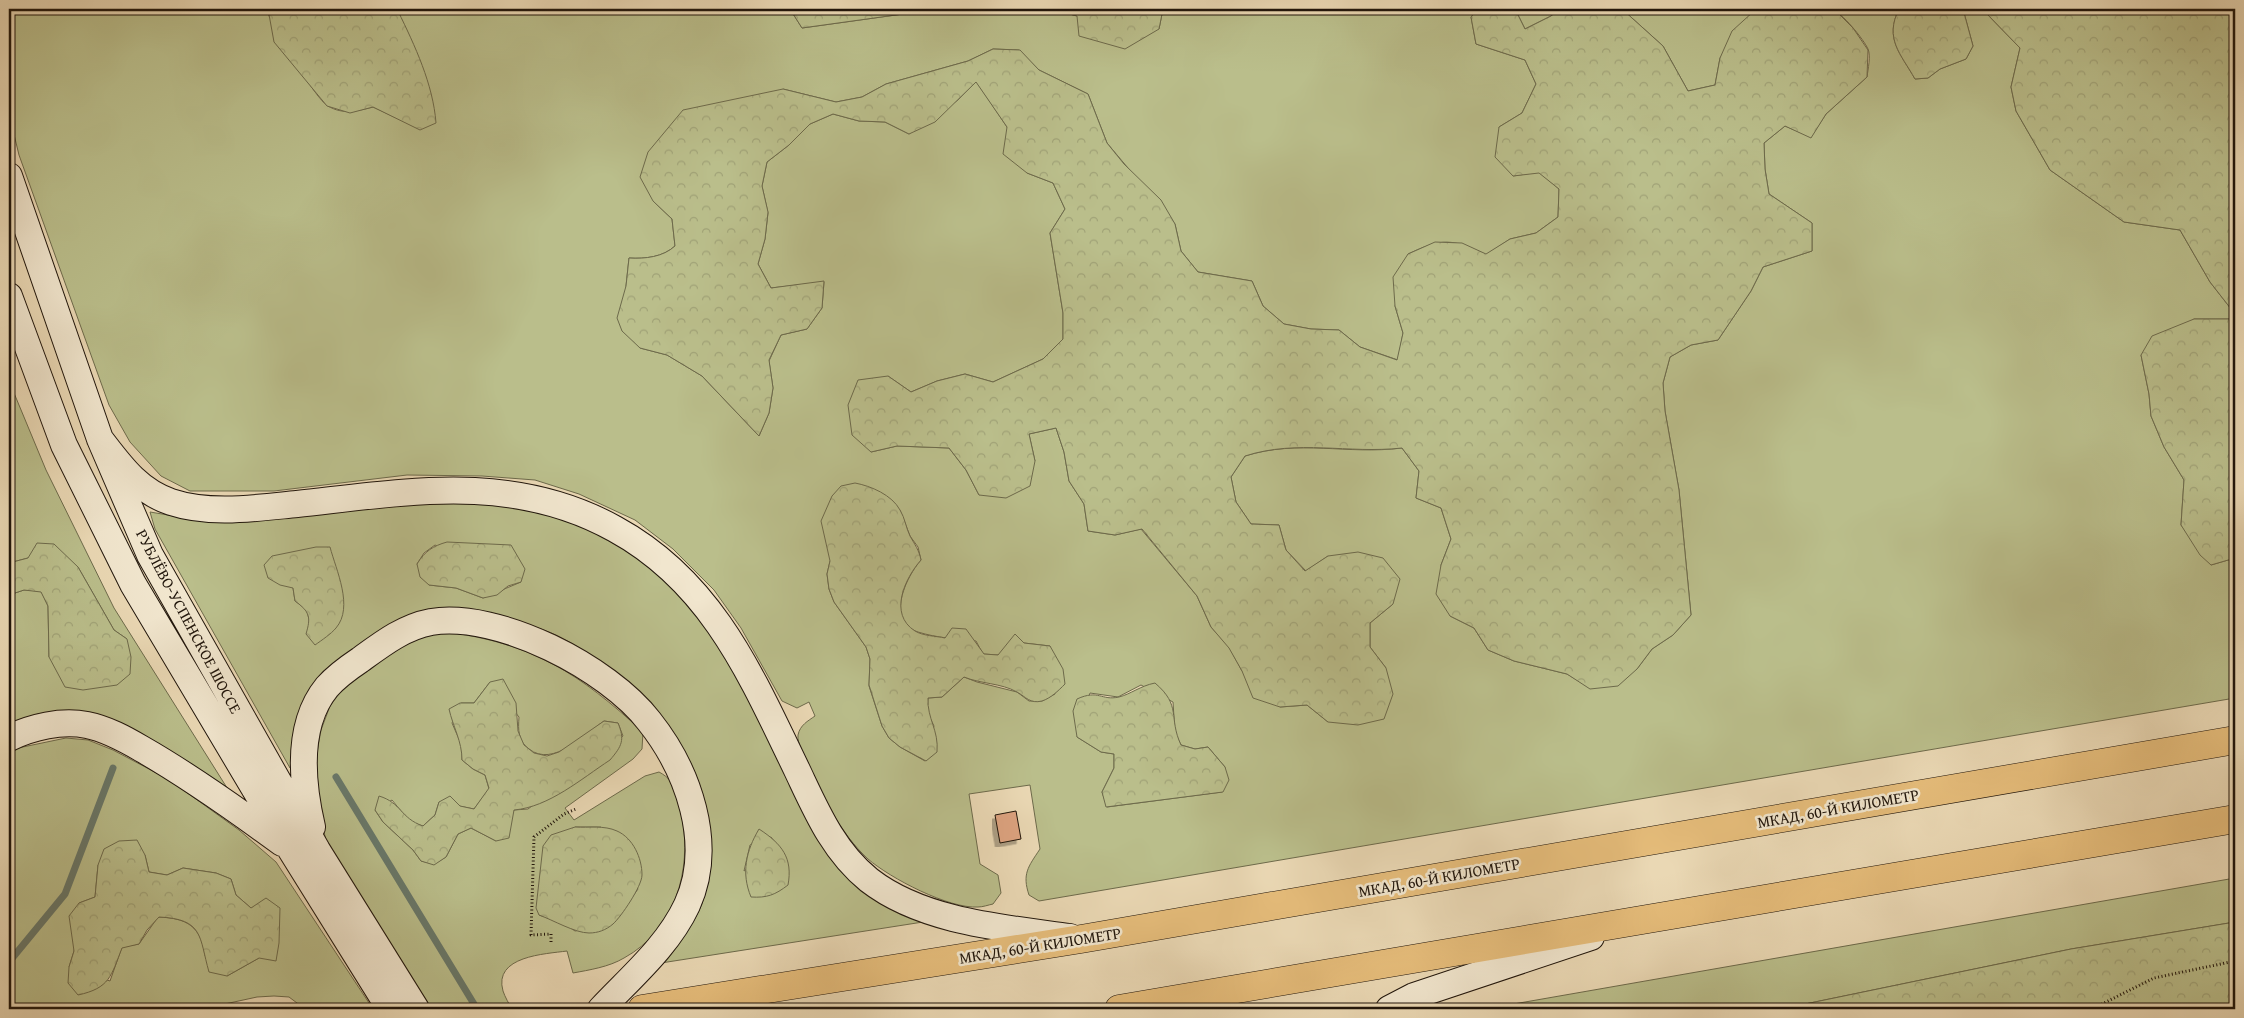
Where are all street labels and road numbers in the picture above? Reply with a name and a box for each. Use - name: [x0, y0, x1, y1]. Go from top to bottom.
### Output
- street label: РУБЛЁВО-УСПЕНСКОЕ ШОССЕ: [130, 524, 248, 718]
- street label: МКАД, 60-Й КИЛОМЕТР: [1755, 782, 1921, 834]
- street label: МКАД, 60-Й КИЛОМЕТР: [1356, 851, 1522, 903]
- street label: МКАД, 60-Й КИЛОМЕТР: [957, 920, 1123, 970]

